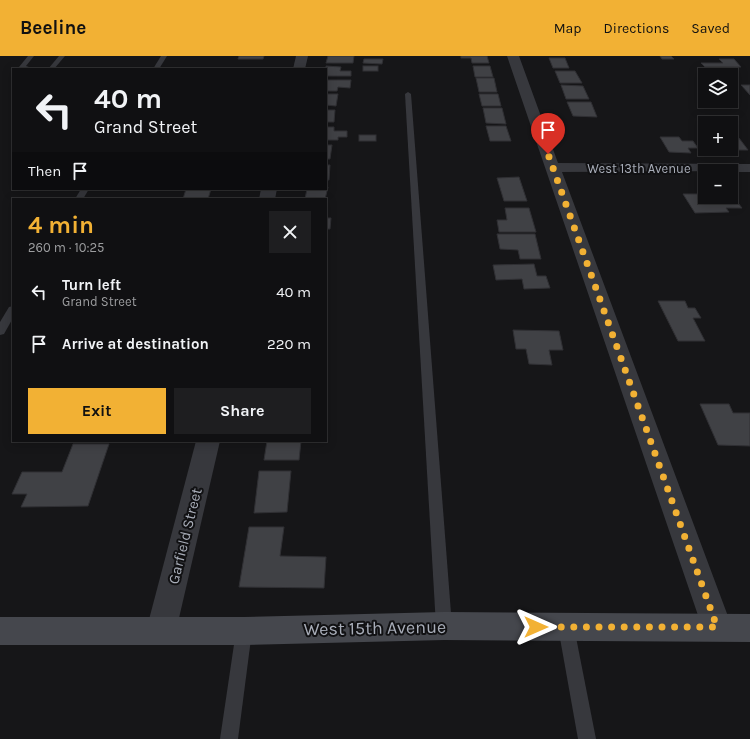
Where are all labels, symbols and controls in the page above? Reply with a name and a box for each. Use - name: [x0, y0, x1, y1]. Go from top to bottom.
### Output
- text: Beeline: [20, 17, 86, 39]
- text: Map: [554, 20, 582, 37]
- text: Directions: [604, 20, 669, 37]
- text: Saved: [691, 20, 730, 37]
- map controls: [698, 68, 738, 204]
- button: layers: [698, 68, 738, 108]
- text: 40 m: [94, 82, 162, 115]
- icon: left: [28, 84, 80, 136]
- pin: [531, 113, 565, 154]
- text: Grand Street: [94, 116, 197, 138]
- button: +: [698, 116, 738, 156]
- icon: arrive: [537, 119, 559, 141]
- icon: arrive: [69, 160, 91, 182]
- street label: West 13th Avenue: [587, 161, 691, 176]
- text: Then: [28, 162, 61, 180]
- button: −: [698, 164, 738, 204]
- text: 4 min: [28, 211, 94, 239]
- button: close: [269, 211, 311, 253]
- text: 260 m · 10:25: [28, 240, 104, 255]
- text: Turn left: [62, 276, 121, 294]
- icon: left: [28, 281, 50, 303]
- text: 40 m: [276, 283, 311, 301]
- text: Grand Street: [62, 294, 137, 309]
- icon: arrive: [28, 333, 50, 355]
- text: Arrive at destination: [62, 335, 209, 353]
- text: 220 m: [267, 335, 311, 353]
- button: Exit: [28, 388, 166, 434]
- button: Share: [174, 388, 311, 434]
- street label: Garfield Street: [164, 486, 206, 586]
- position arrow: [515, 606, 557, 648]
- street label: West 15th Avenue: [304, 616, 446, 640]

